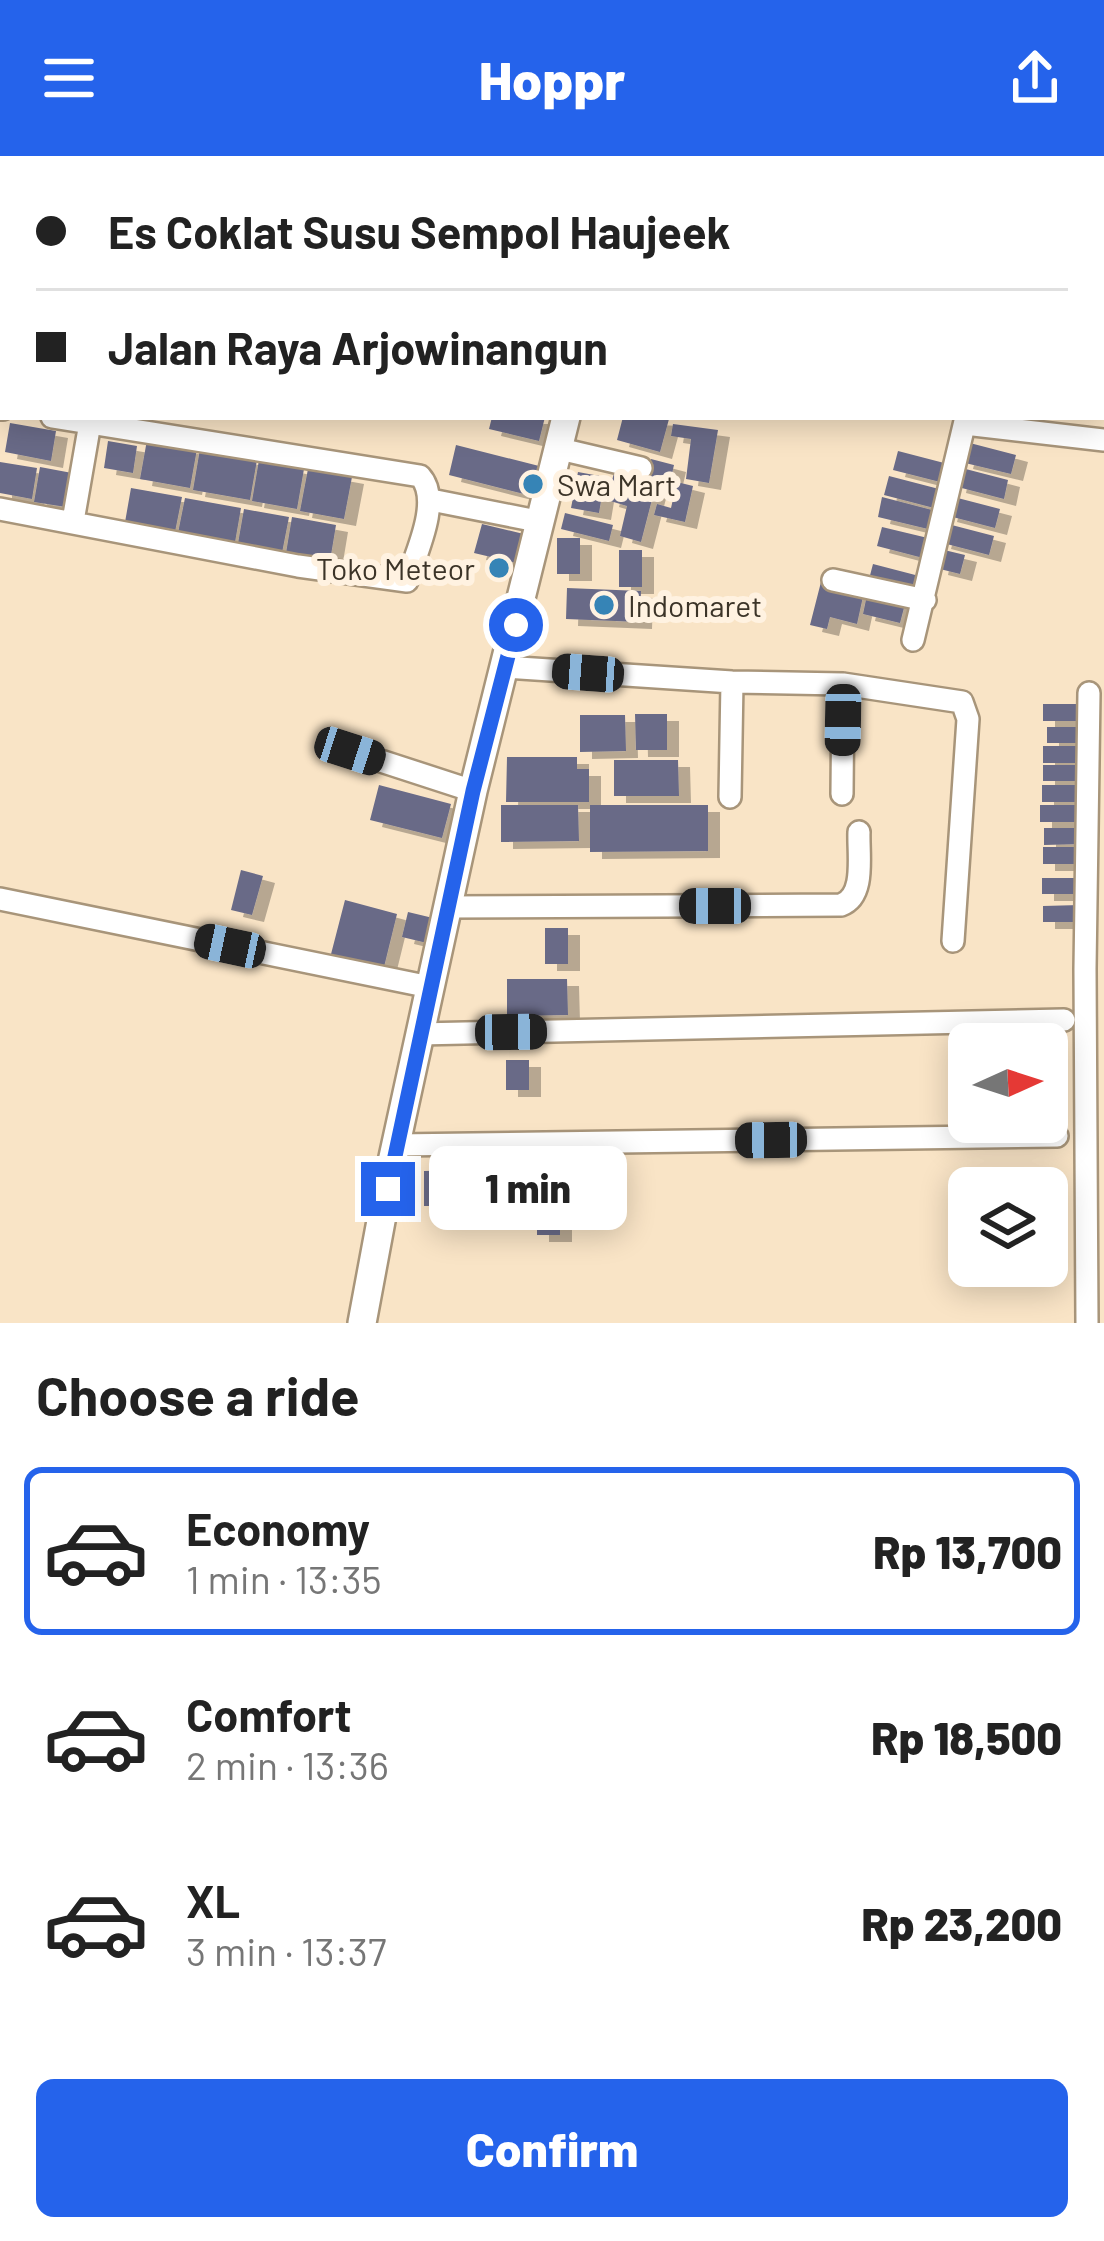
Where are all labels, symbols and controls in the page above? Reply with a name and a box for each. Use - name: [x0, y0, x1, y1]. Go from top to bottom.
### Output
- icon: menu: [36, 45, 102, 111]
- icon: share: [1002, 45, 1068, 111]
- text: Hoppr: [479, 46, 625, 111]
- text: Es Coklat Susu Sempol Haujeek: [108, 204, 731, 258]
- text: Jalan Raya Arjowinangun: [108, 320, 608, 374]
- place label: Swa Mart: [557, 466, 676, 502]
- marker: Swa Mart: [520, 471, 546, 497]
- place label: Toko Meteor: [316, 550, 475, 586]
- marker: Toko Meteor: [486, 555, 512, 581]
- place label: Indomaret: [628, 587, 762, 623]
- marker: Indomaret: [591, 592, 617, 618]
- route start: [489, 598, 543, 652]
- car: [551, 653, 625, 693]
- car: [824, 684, 862, 756]
- car: [310, 723, 390, 779]
- car: [679, 888, 751, 924]
- car: [191, 921, 269, 971]
- car: [475, 1013, 547, 1051]
- north arrow: [948, 1023, 1068, 1143]
- map controls: [948, 1023, 1068, 1287]
- car: [735, 1121, 807, 1159]
- callout: 1 min: [430, 1147, 628, 1231]
- route end: [361, 1162, 415, 1216]
- text: 1 min: [485, 1164, 571, 1211]
- button: layers: [948, 1167, 1068, 1287]
- text: Choose a ride: [36, 1362, 360, 1427]
- icon: car: [42, 1497, 150, 1605]
- text: Economy: [186, 1501, 370, 1555]
- text: Rp 13,700: [873, 1524, 1062, 1578]
- text: 1 min · 13:35: [186, 1555, 382, 1602]
- icon: car: [42, 1683, 150, 1791]
- text: Comfort: [186, 1687, 352, 1741]
- text: Rp 18,500: [871, 1710, 1062, 1764]
- text: 2 min · 13:36: [186, 1741, 389, 1788]
- icon: car: [42, 1869, 150, 1977]
- text: XL: [186, 1873, 240, 1927]
- text: Rp 23,200: [861, 1896, 1062, 1950]
- text: 3 min · 13:37: [186, 1927, 386, 1974]
- button: Confirm: [36, 2079, 1068, 2217]

